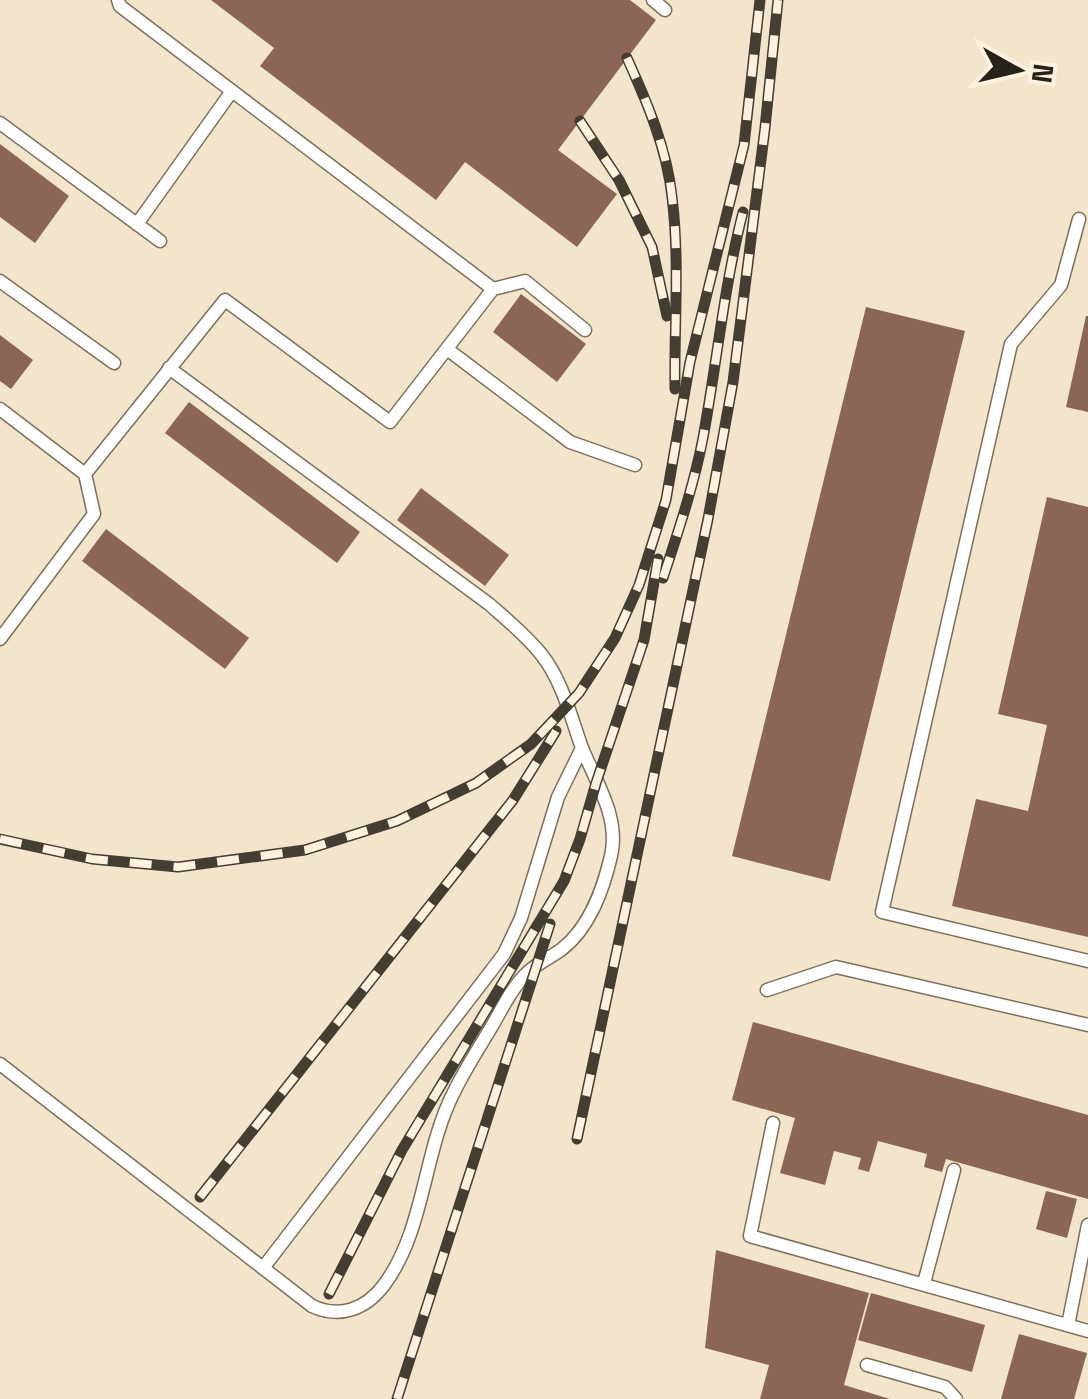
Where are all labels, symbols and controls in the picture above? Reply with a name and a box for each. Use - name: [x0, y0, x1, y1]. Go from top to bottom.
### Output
- north arrow: [968, 20, 1068, 120]
- text: N: [1024, 62, 1062, 85]

